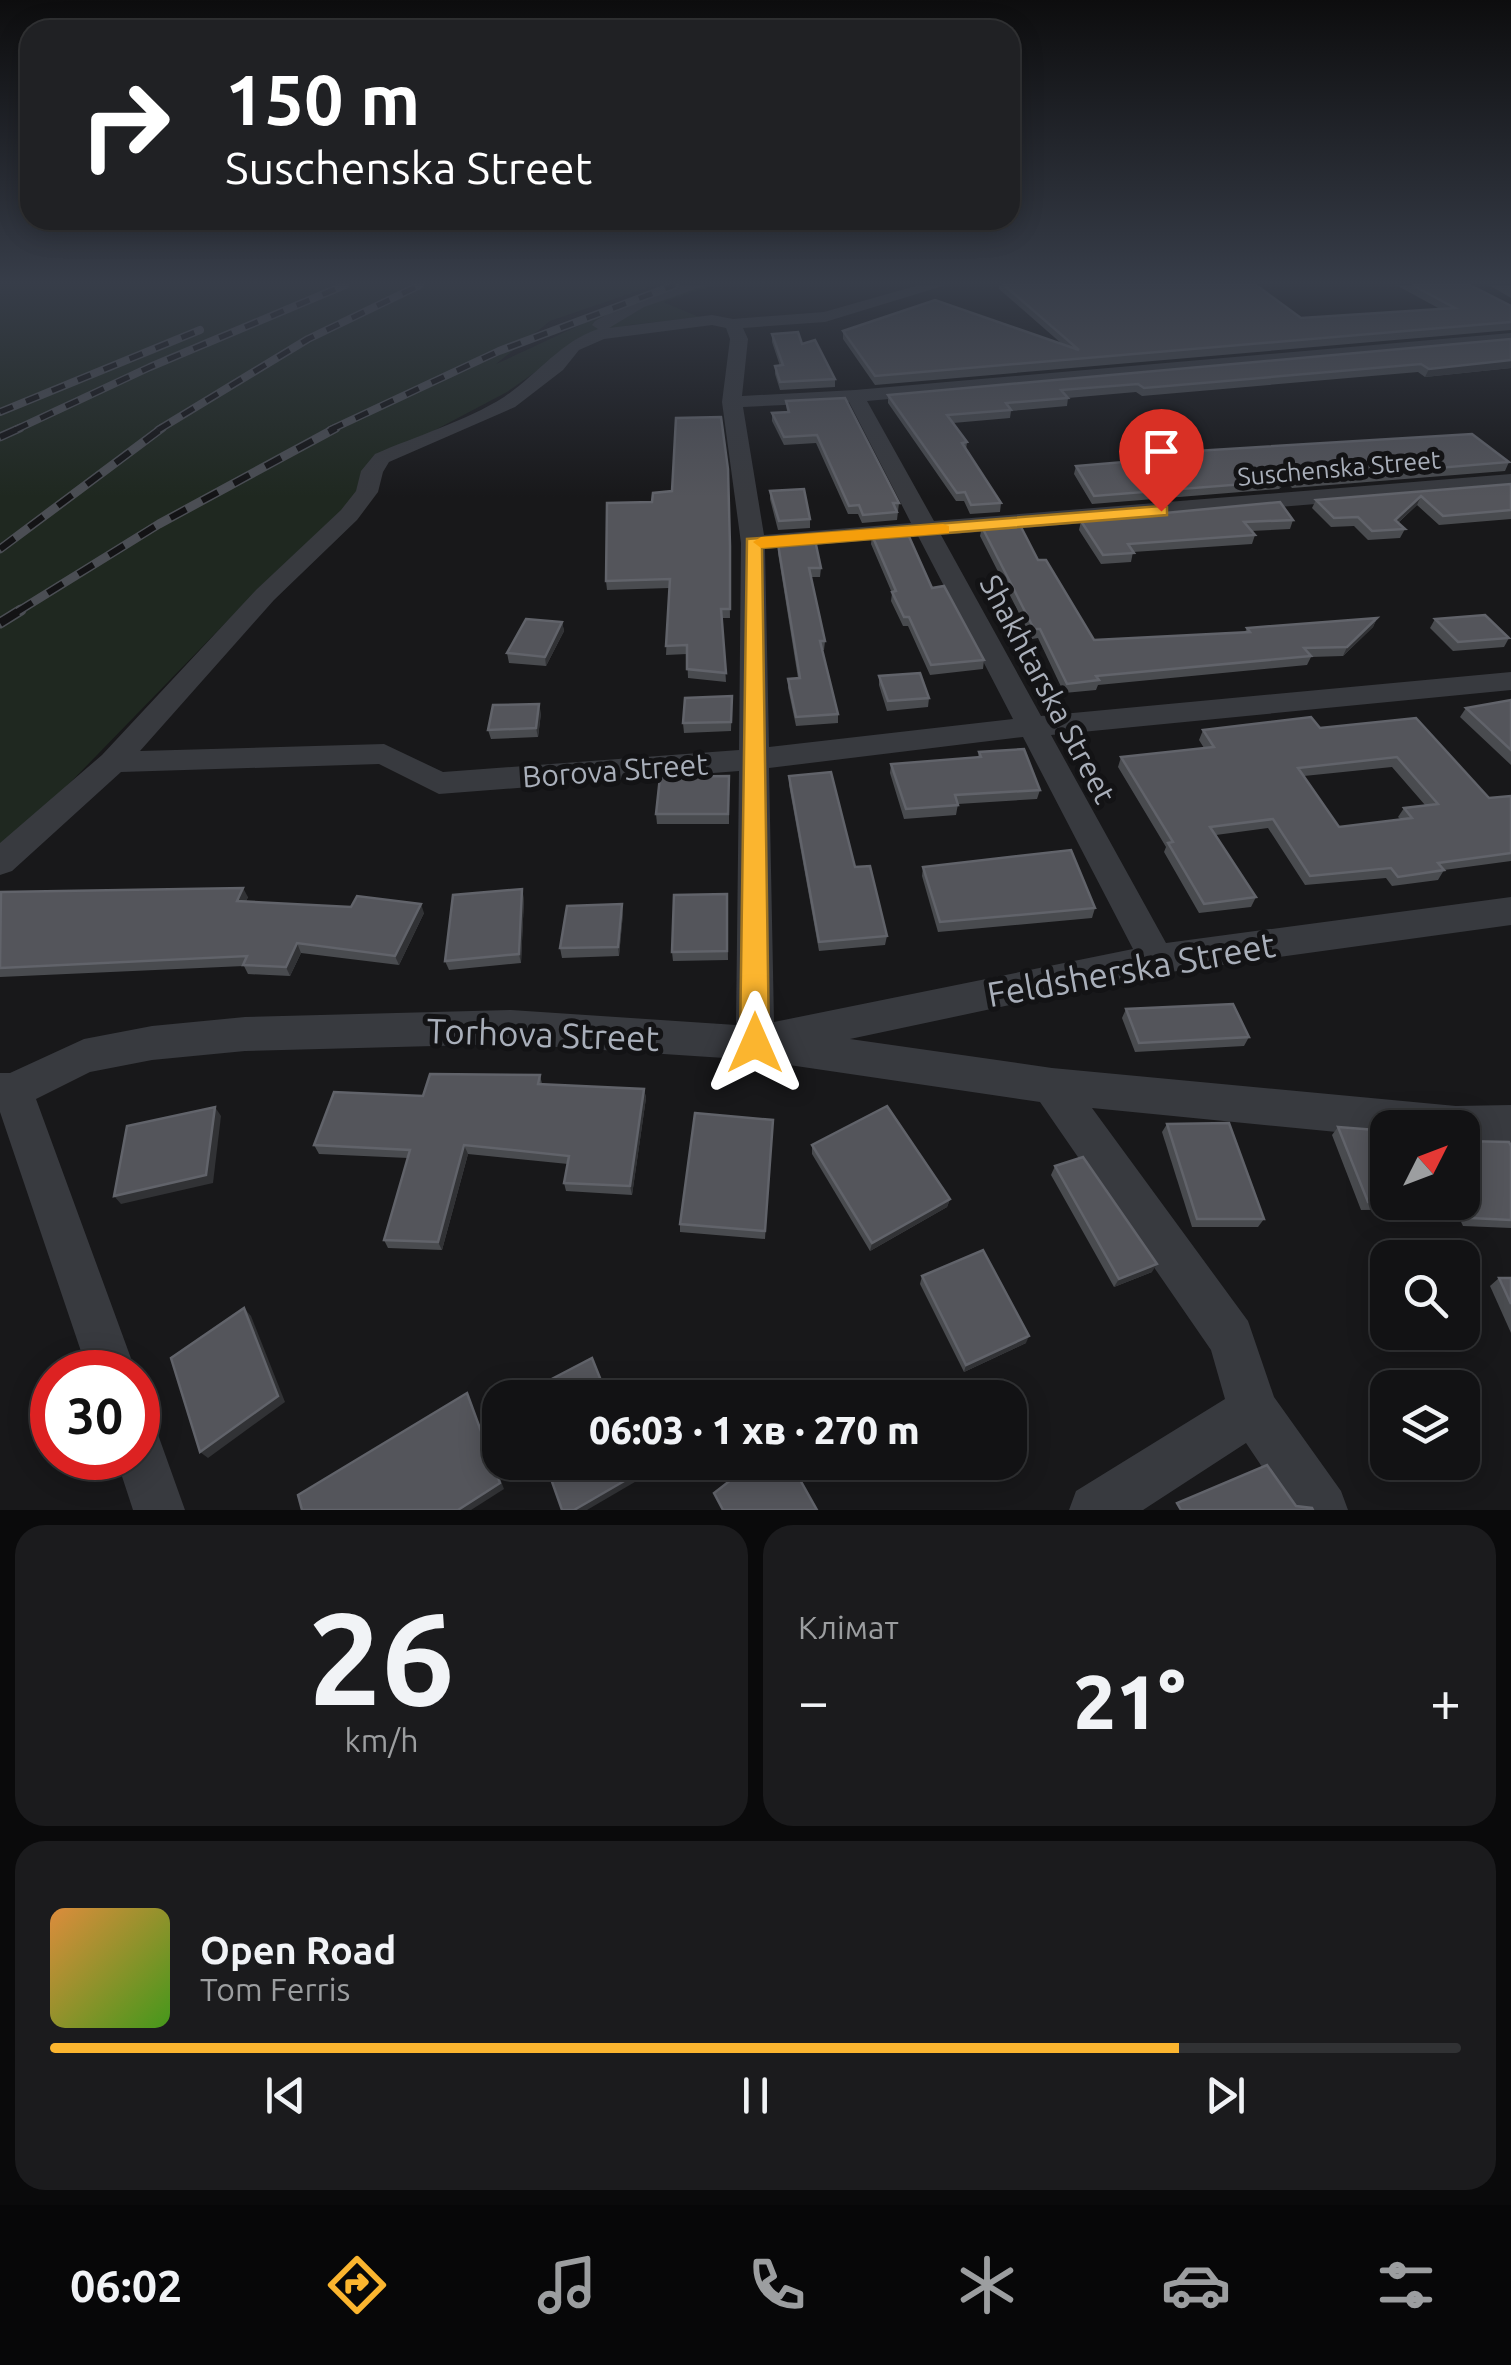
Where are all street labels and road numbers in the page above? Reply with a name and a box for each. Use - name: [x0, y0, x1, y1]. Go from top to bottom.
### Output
- street label: Suschenska Street: [1236, 445, 1442, 491]
- street label: Shakhtarska Street: [974, 569, 1123, 809]
- street label: Borova Street: [521, 747, 709, 793]
- street label: Feldsherska Street: [984, 924, 1278, 1014]
- street label: Torhova Street: [426, 1010, 660, 1058]

